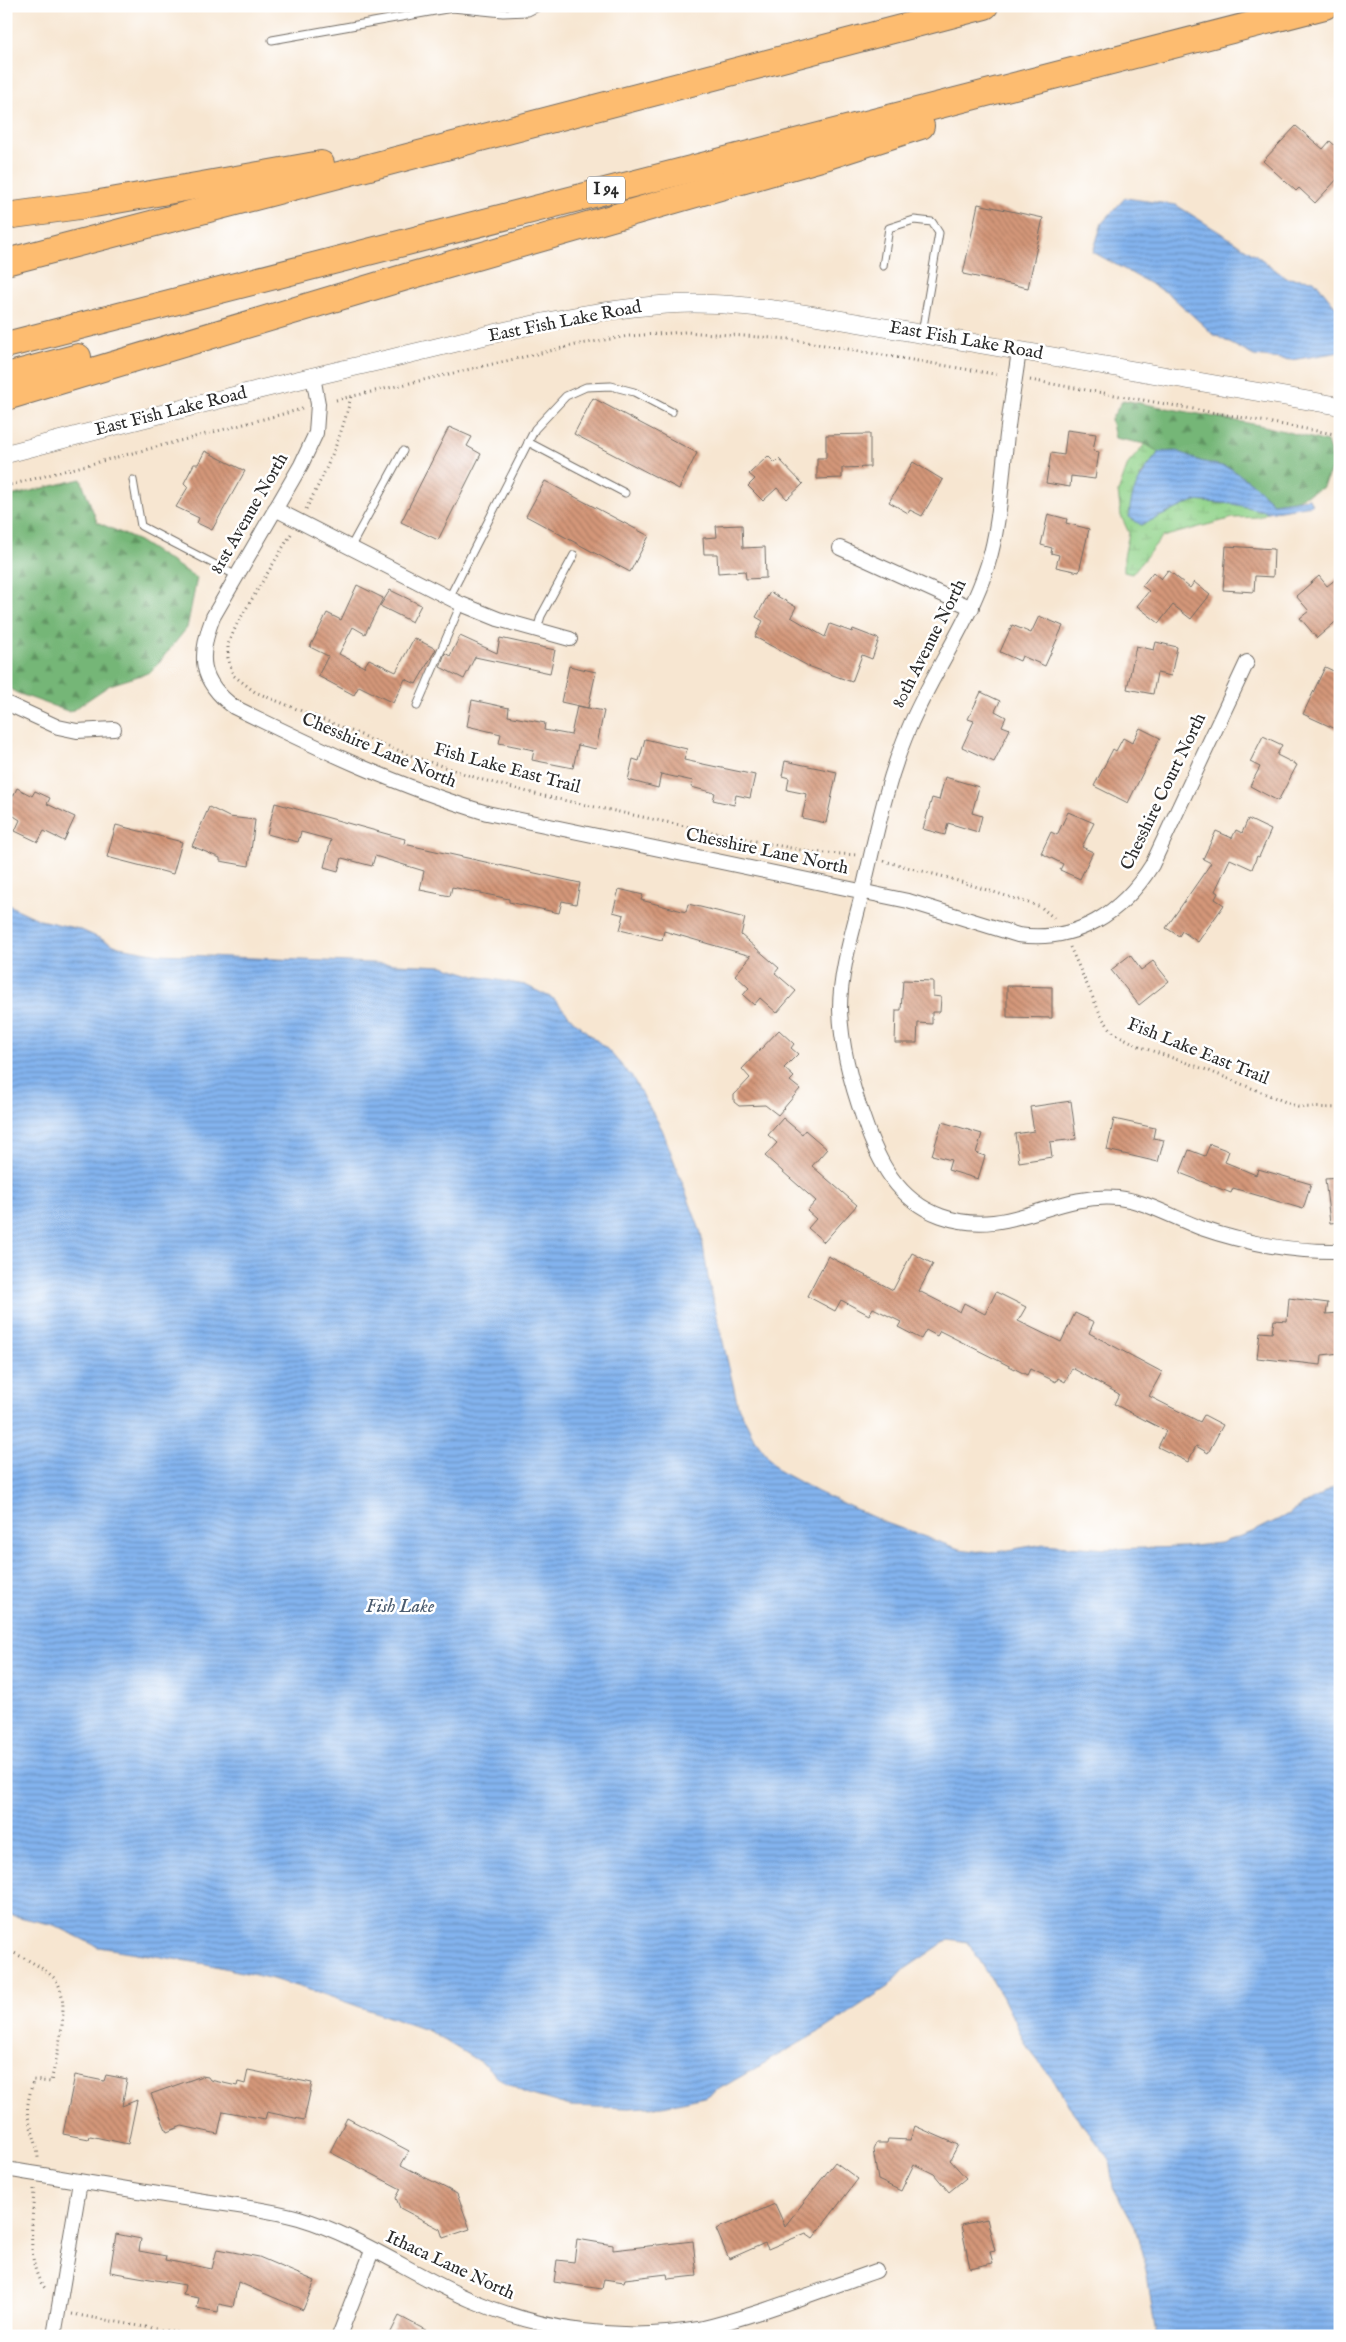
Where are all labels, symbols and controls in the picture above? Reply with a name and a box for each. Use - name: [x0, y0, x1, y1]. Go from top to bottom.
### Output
- road number: I 94: [587, 176, 625, 204]
- street label: East Fish Lake Road: [486, 296, 644, 348]
- street label: East Fish Lake Road: [887, 316, 1045, 366]
- street label: East Fish Lake Road: [93, 382, 250, 442]
- street label: 81st Avenue North: [206, 449, 294, 579]
- street label: 80th Avenue North: [888, 575, 973, 712]
- street label: Chesshire Lane North: [298, 708, 460, 794]
- street label: Chesshire Court North: [1116, 709, 1212, 874]
- street label: Fish Lake East Trail: [431, 738, 583, 800]
- street label: Chesshire Lane North: [683, 823, 851, 881]
- street label: Fish Lake East Trail: [1124, 1013, 1272, 1091]
- water label: Fish Lake: [366, 1595, 435, 1619]
- street label: Ithaca Lane North: [382, 2226, 519, 2306]

